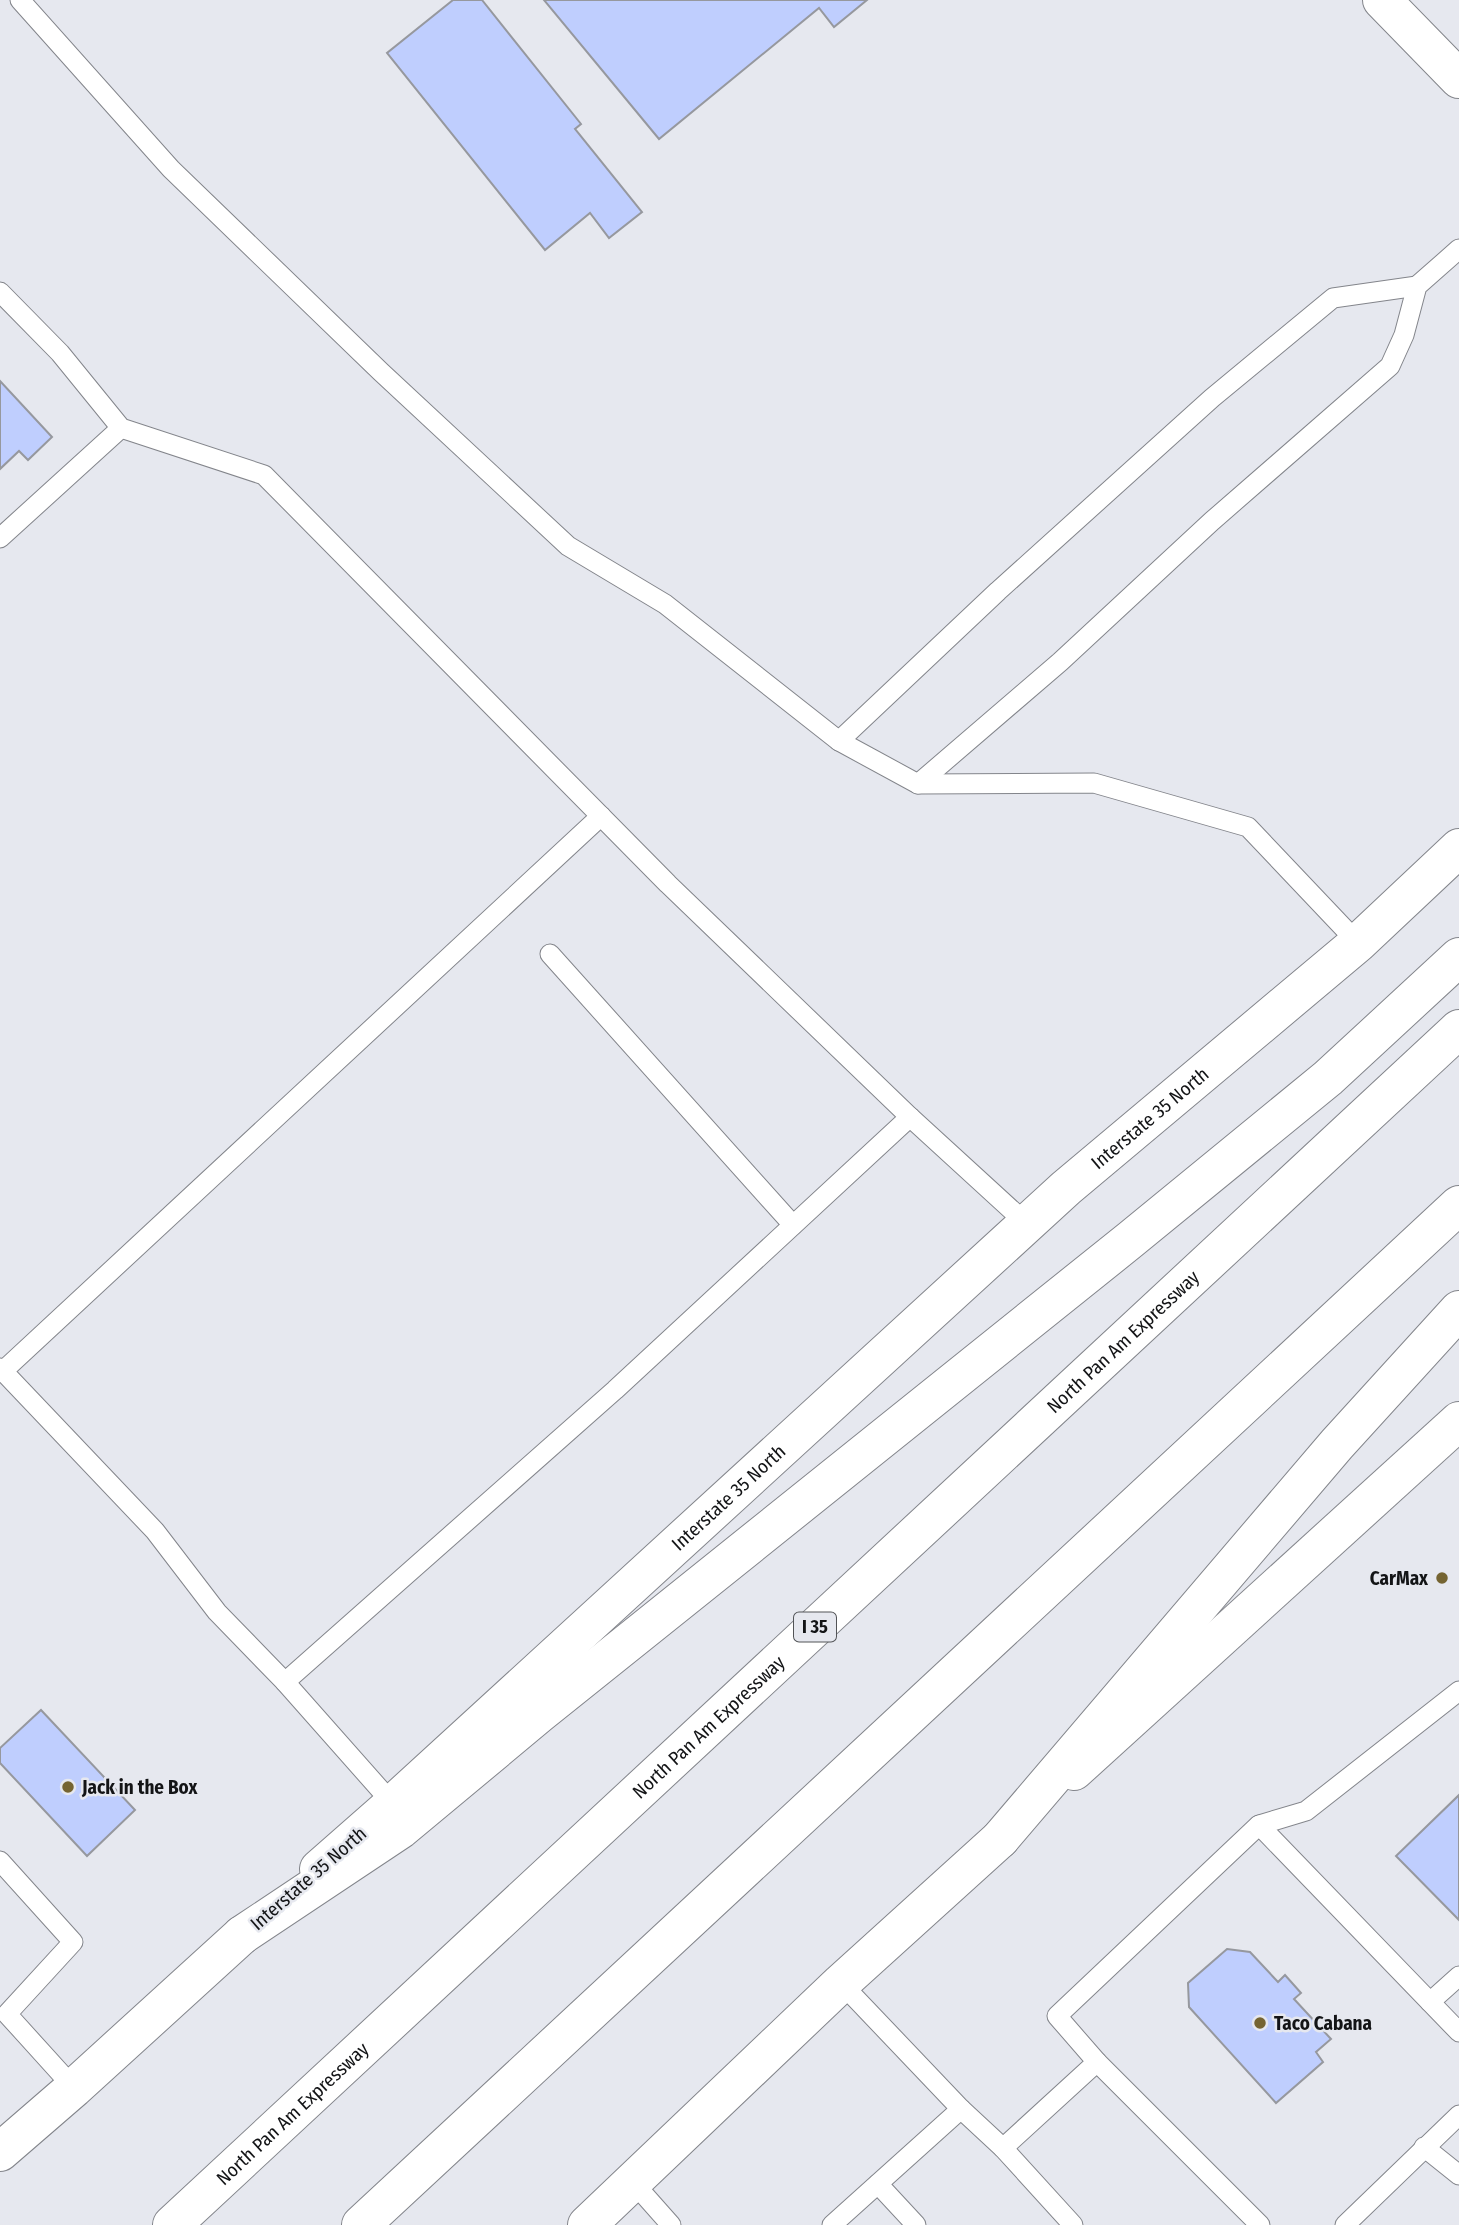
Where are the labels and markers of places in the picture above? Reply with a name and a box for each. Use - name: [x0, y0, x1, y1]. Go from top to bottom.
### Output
- place label: CarMax: [1370, 1567, 1429, 1590]
- marker: CarMax: [1434, 1570, 1450, 1586]
- place label: Jack in the Box: [81, 1776, 198, 1799]
- marker: Jack in the Box: [60, 1779, 76, 1795]
- place label: Taco Cabana: [1274, 2012, 1372, 2035]
- marker: Taco Cabana: [1252, 2015, 1268, 2031]

